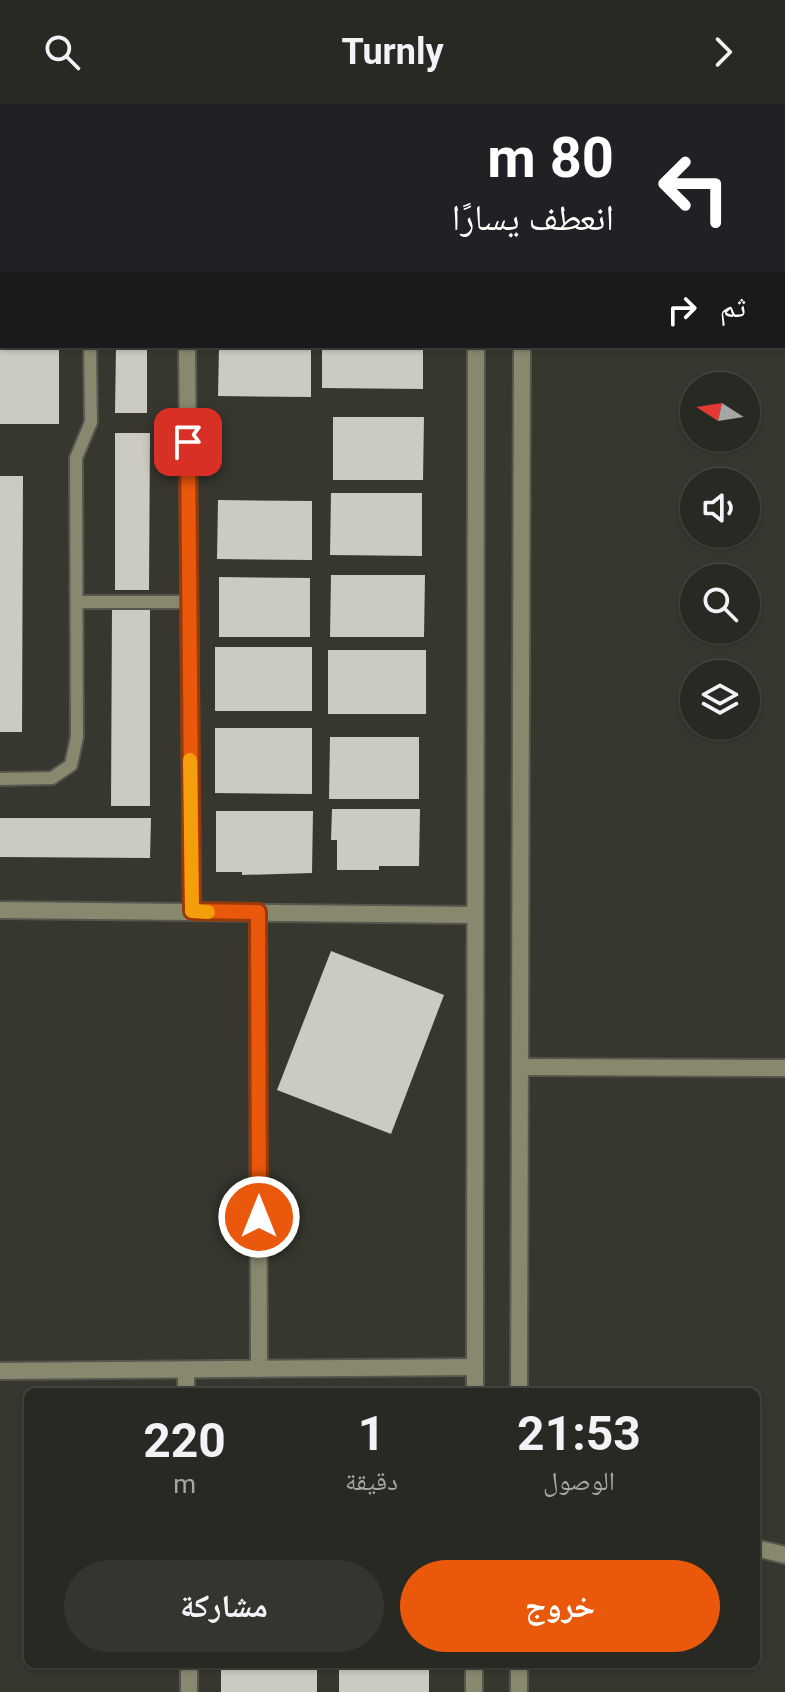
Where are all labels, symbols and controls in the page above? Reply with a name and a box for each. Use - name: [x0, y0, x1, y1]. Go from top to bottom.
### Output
- icon: search: [40, 30, 84, 74]
- icon: forward: [701, 30, 745, 74]
- text: Turnly: [341, 31, 444, 73]
- text: 80 m: [487, 125, 614, 191]
- icon: left: [642, 136, 746, 240]
- text: انعطف يسارًا: [452, 197, 614, 239]
- icon: right: [660, 288, 704, 332]
- text: ثم: [720, 289, 746, 324]
- north arrow: [680, 372, 760, 452]
- map controls: [680, 372, 760, 740]
- pin: [154, 408, 222, 476]
- icon: arrive: [166, 420, 210, 464]
- button: sound: [680, 468, 760, 548]
- button: search: [680, 564, 760, 644]
- button: layers: [680, 660, 760, 740]
- position arrow: [217, 1175, 301, 1259]
- text: 1: [358, 1405, 385, 1462]
- text: 21:53: [517, 1405, 641, 1462]
- text: 220: [143, 1412, 226, 1469]
- text: دقيقة: [345, 1466, 398, 1496]
- text: الوصول: [543, 1466, 615, 1496]
- text: m: [173, 1469, 196, 1499]
- button: مشاركة: [64, 1560, 384, 1652]
- button: خروج: [400, 1560, 720, 1652]

